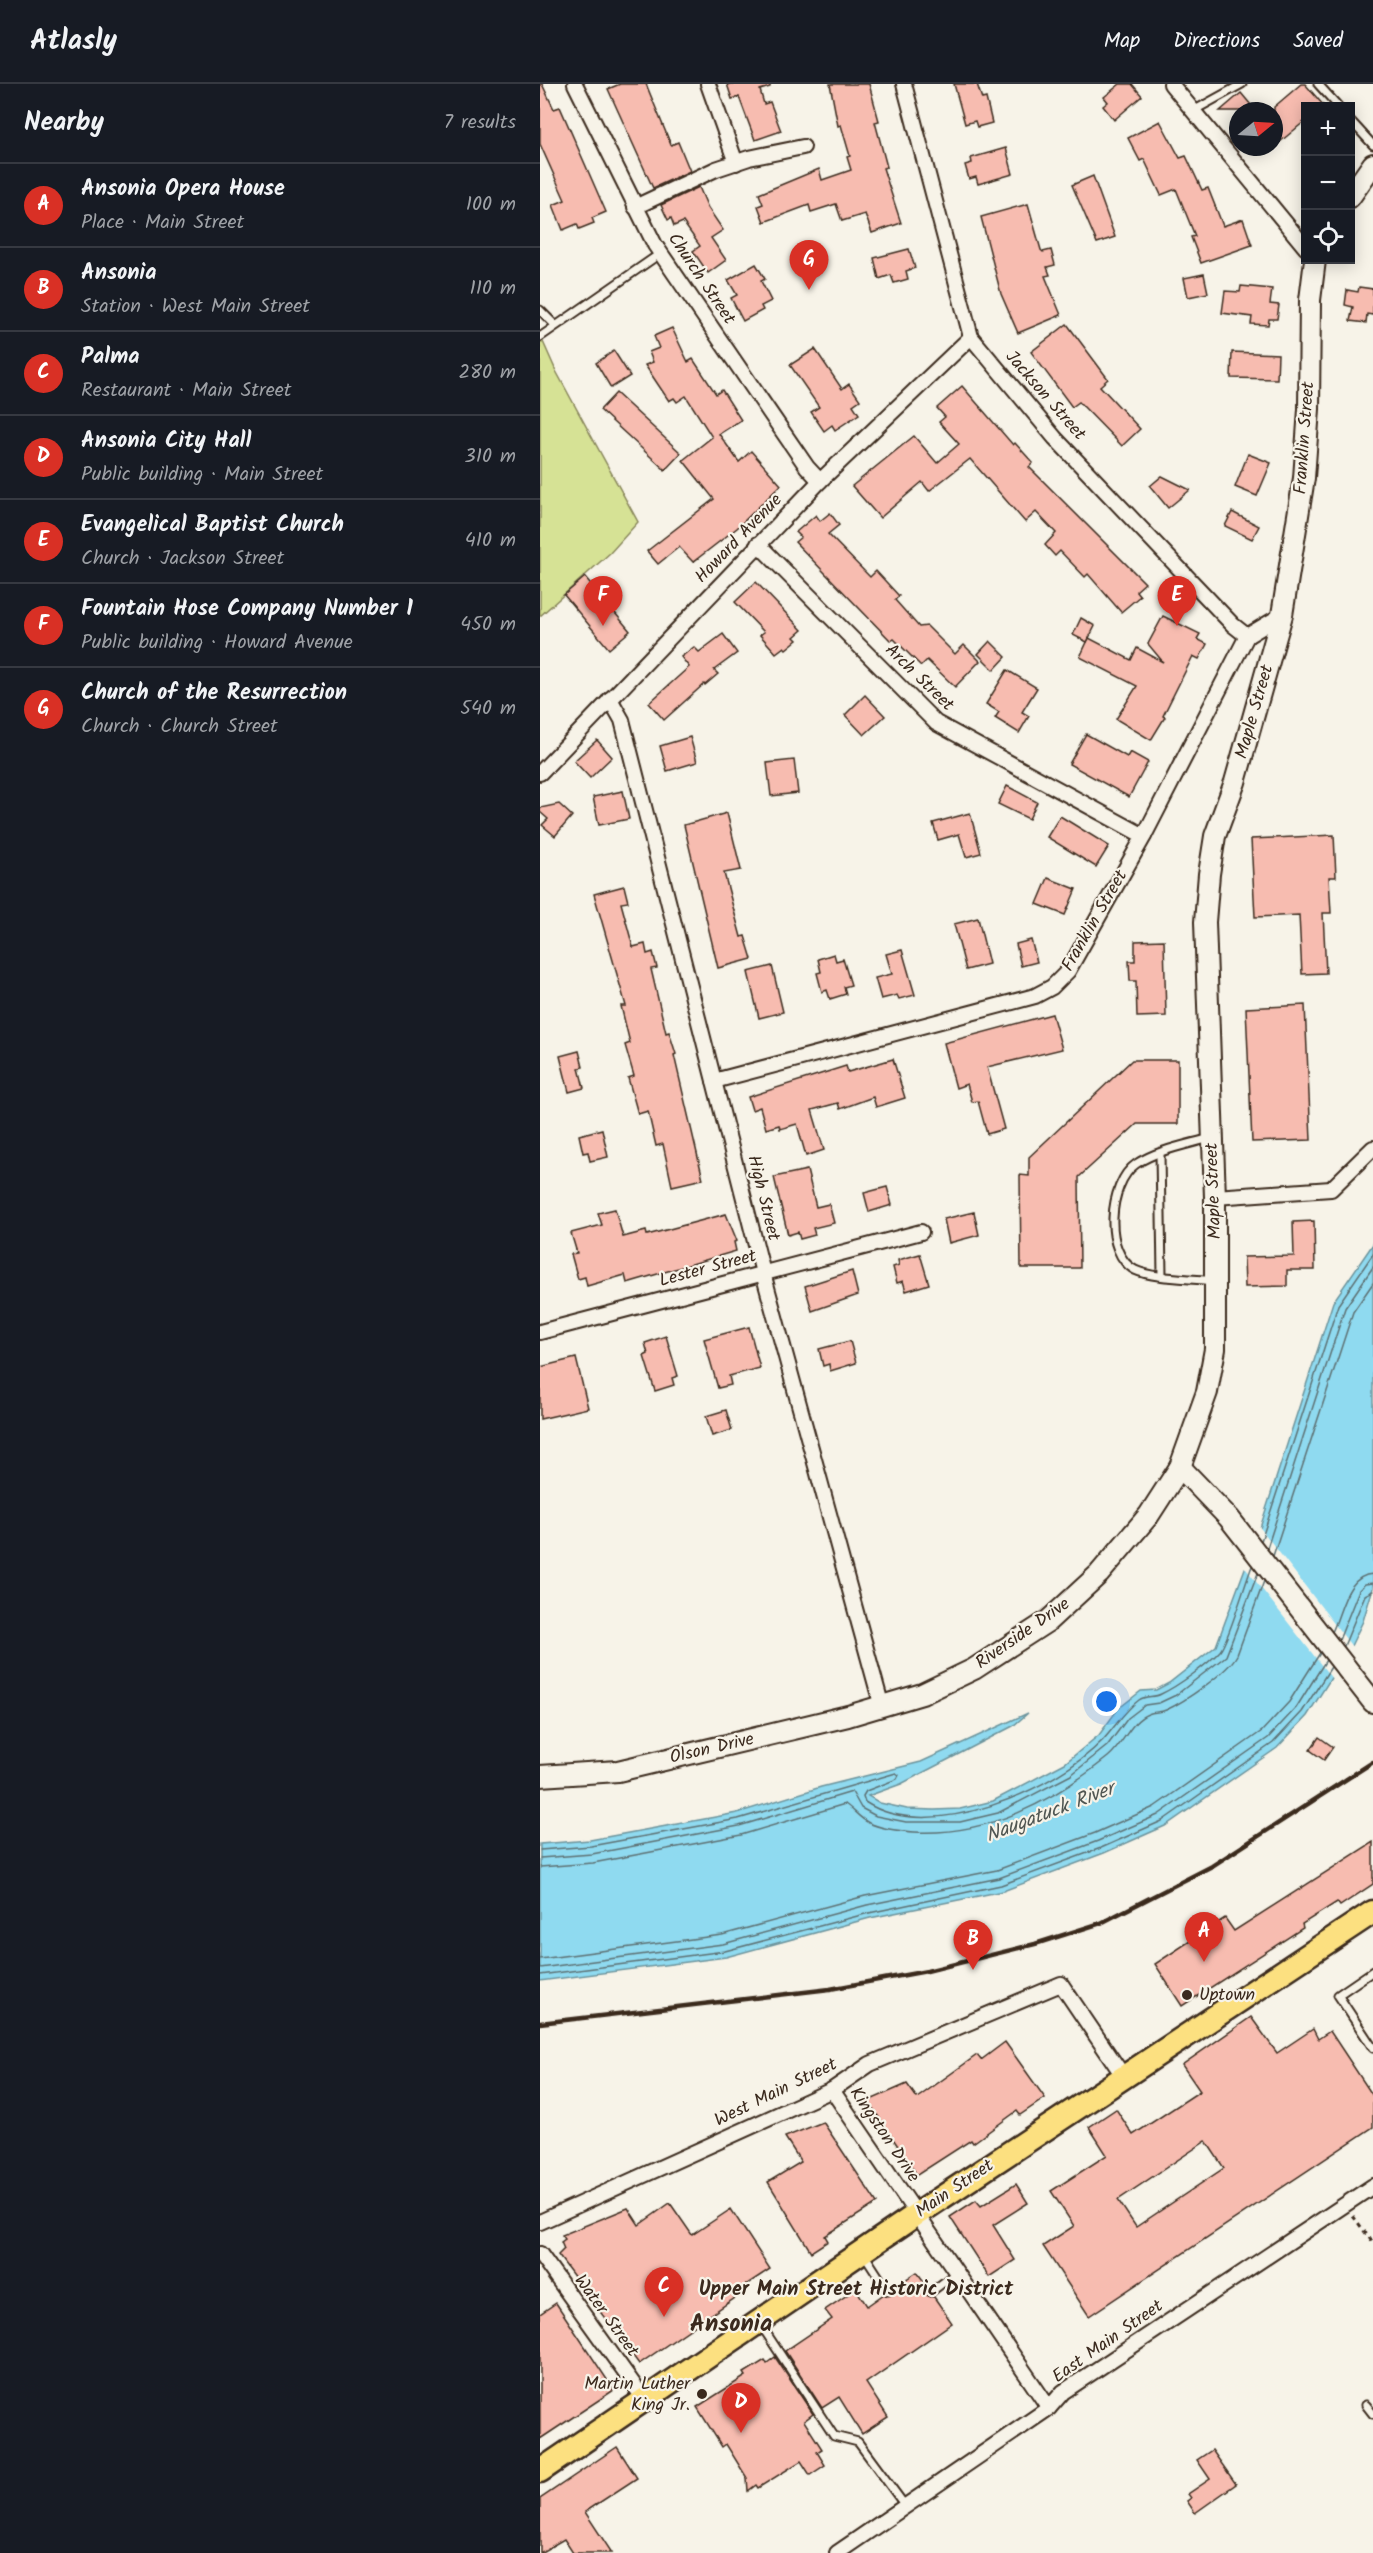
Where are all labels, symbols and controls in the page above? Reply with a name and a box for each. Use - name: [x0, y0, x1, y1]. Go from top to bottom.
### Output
- text: Atlasly: [30, 19, 117, 64]
- text: Map: [1104, 25, 1140, 58]
- text: Directions: [1173, 25, 1260, 58]
- text: Saved: [1293, 25, 1343, 58]
- text: Nearby: [24, 102, 104, 144]
- north arrow: [1229, 102, 1283, 156]
- map controls: [1301, 102, 1355, 264]
- button: +: [1301, 102, 1355, 156]
- text: 7 results: [444, 107, 516, 139]
- button: −: [1301, 156, 1355, 210]
- text: Ansonia Opera House: [81, 172, 285, 207]
- text: A: [37, 189, 50, 221]
- text: 100 m: [466, 189, 516, 221]
- text: Place · Main Street: [81, 207, 244, 239]
- button: locate: [1301, 210, 1355, 264]
- street label: Church Street: [659, 227, 743, 332]
- pin: G: [790, 240, 828, 290]
- text: Ansonia: [81, 256, 156, 291]
- text: B: [37, 273, 50, 305]
- text: 110 m: [470, 273, 516, 305]
- text: Station · West Main Street: [81, 291, 310, 323]
- text: Palma: [81, 340, 139, 375]
- street label: Jackson Street: [997, 344, 1093, 448]
- text: C: [37, 357, 50, 389]
- text: 280 m: [458, 357, 516, 389]
- text: Restaurant · Main Street: [81, 375, 291, 407]
- street label: Franklin Street: [1287, 380, 1323, 495]
- text: Ansonia City Hall: [81, 424, 251, 459]
- text: D: [37, 441, 50, 473]
- text: 310 m: [464, 441, 516, 473]
- text: Public building · Main Street: [81, 459, 323, 491]
- street label: Howard Avenue: [688, 487, 790, 591]
- text: Evangelical Baptist Church: [81, 508, 344, 543]
- text: E: [38, 525, 49, 557]
- text: 410 m: [465, 525, 516, 557]
- text: Church · Jackson Street: [81, 543, 284, 575]
- pin: F: [584, 576, 622, 626]
- pin: E: [1158, 576, 1196, 626]
- text: Fountain Hose Company Number 1: [81, 592, 413, 627]
- text: F: [38, 609, 49, 641]
- text: 450 m: [460, 609, 516, 641]
- text: Public building · Howard Avenue: [81, 627, 353, 659]
- street label: Arch Street: [877, 637, 961, 720]
- street label: Maple Street: [1228, 661, 1283, 762]
- text: Church of the Resurrection: [81, 676, 347, 711]
- text: G: [38, 693, 49, 725]
- text: 540 m: [460, 693, 516, 725]
- text: Church · Church Street: [81, 711, 278, 743]
- street label: Franklin Street: [1054, 864, 1136, 977]
- street label: Maple Street: [1198, 1141, 1230, 1240]
- street label: High Street: [738, 1152, 788, 1245]
- street label: Lester Street: [656, 1242, 761, 1296]
- street label: Riverside Drive: [970, 1591, 1076, 1677]
- your location: [1092, 1687, 1121, 1716]
- street label: Olson Drive: [667, 1725, 757, 1773]
- water label: Naugatuck River: [981, 1772, 1123, 1852]
- pin: A: [1184, 1912, 1224, 1962]
- pin: B: [954, 1920, 992, 1970]
- place label: Uptown: [1199, 1981, 1255, 2010]
- marker: Uptown: [1180, 1988, 1194, 2002]
- street label: West Main Street: [710, 2050, 843, 2135]
- street label: Kingston Drive: [841, 2081, 927, 2189]
- street label: Main Street: [910, 2151, 1001, 2226]
- street label: Water Street: [566, 2268, 647, 2364]
- pin: C: [644, 2268, 684, 2317]
- district label: Upper Main Street Historic District: [699, 2274, 1014, 2306]
- street label: East Main Street: [1046, 2292, 1170, 2391]
- district label: Ansonia: [690, 2305, 772, 2344]
- place label: Martin Luther King Jr.: [584, 2370, 691, 2420]
- pin: D: [722, 2384, 760, 2433]
- marker: Martin Luther King Jr.: [695, 2387, 709, 2401]

